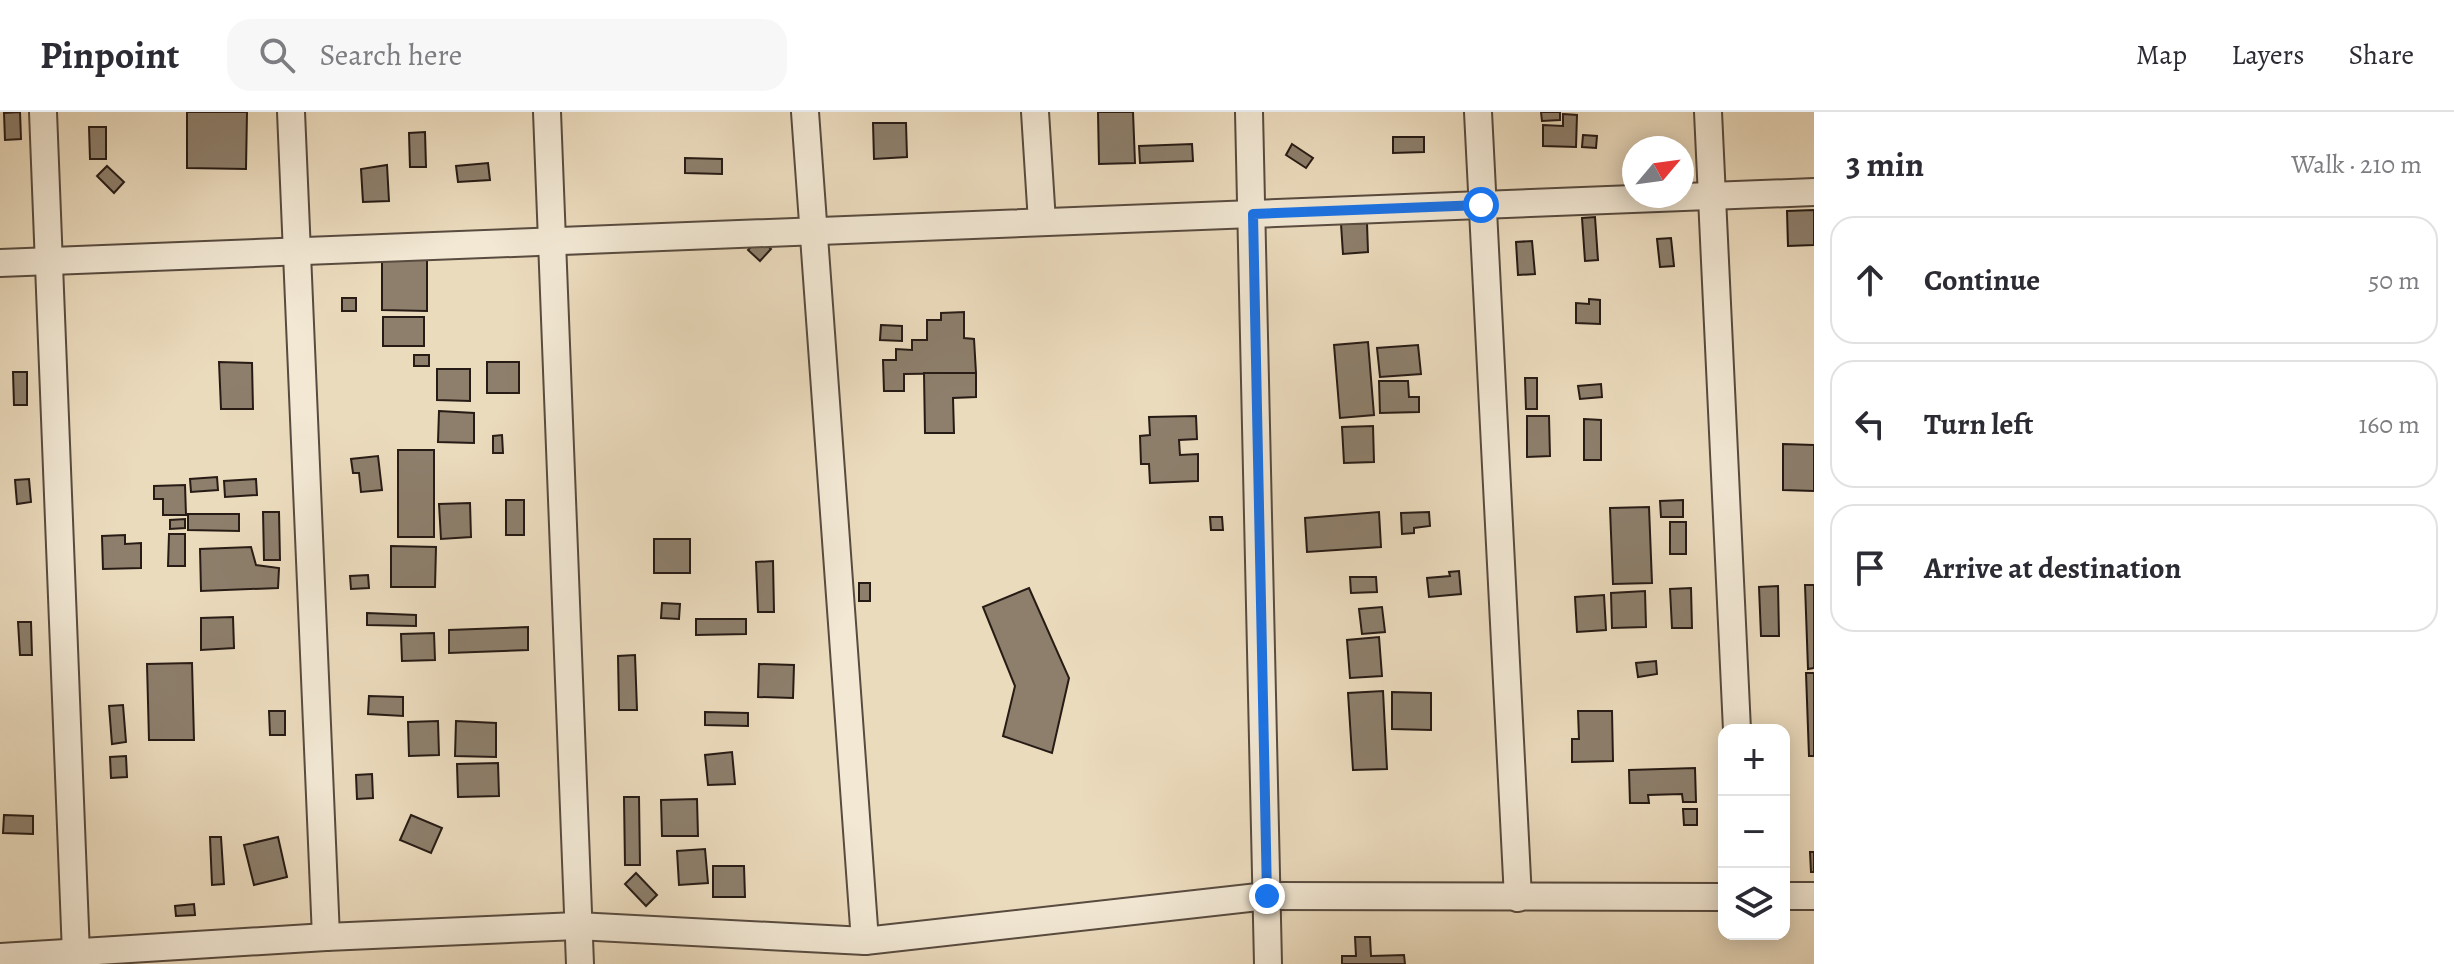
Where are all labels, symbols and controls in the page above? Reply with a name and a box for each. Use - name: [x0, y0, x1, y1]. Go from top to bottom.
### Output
- search box: [227, 19, 787, 91]
- text: Pinpoint: [40, 29, 179, 81]
- icon: search: [255, 33, 299, 77]
- text: Search here: [319, 35, 462, 75]
- text: Map: [2136, 36, 2187, 74]
- text: Layers: [2231, 36, 2304, 74]
- text: Share: [2348, 36, 2414, 74]
- north arrow: [1622, 136, 1694, 208]
- text: 3 min: [1846, 141, 1924, 188]
- text: Walk · 210 m: [2291, 147, 2422, 182]
- route start: [1463, 187, 1499, 223]
- icon: ahead: [1848, 258, 1892, 302]
- text: Continue: [1924, 260, 2040, 300]
- text: 50 m: [2368, 263, 2420, 298]
- icon: left: [1848, 402, 1892, 446]
- text: Turn left: [1924, 404, 2033, 444]
- text: 160 m: [2358, 407, 2420, 442]
- icon: arrive: [1848, 546, 1892, 590]
- text: Arrive at destination: [1924, 548, 2181, 588]
- map controls: [1718, 724, 1790, 940]
- button: +: [1718, 724, 1790, 796]
- button: −: [1718, 796, 1790, 868]
- button: layers: [1718, 868, 1790, 940]
- route end: [1249, 878, 1285, 914]

